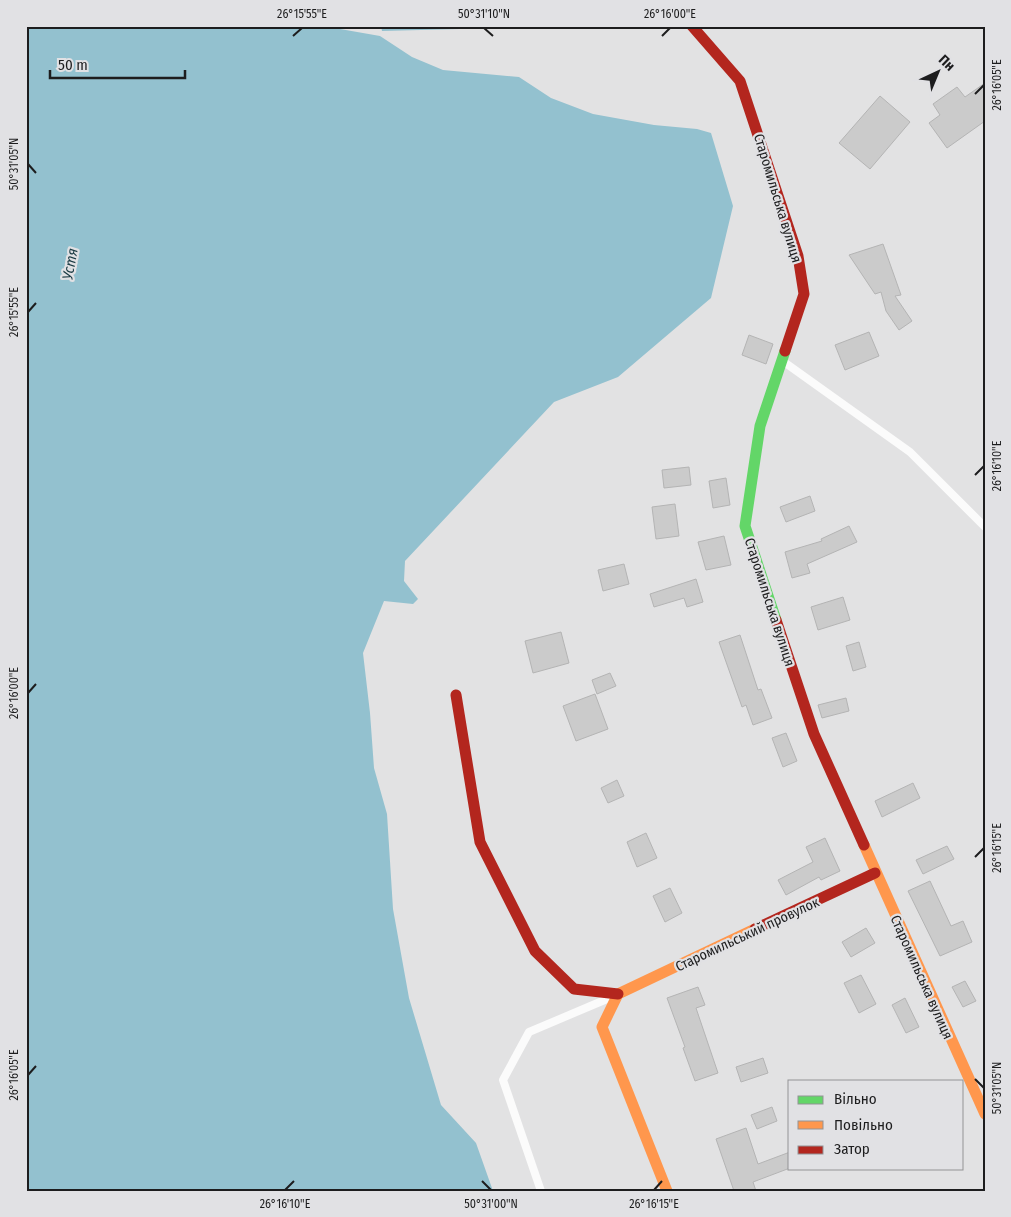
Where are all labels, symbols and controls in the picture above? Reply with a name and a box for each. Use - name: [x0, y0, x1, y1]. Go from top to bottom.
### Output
- text: 26°15'55"E: [277, 7, 327, 21]
- text: 50°31'10"N: [458, 7, 510, 21]
- text: 26°16'00"E: [644, 7, 696, 21]
- scale bar: [50, 48, 185, 80]
- north arrow: [914, 48, 964, 98]
- text: Пн: [935, 51, 958, 75]
- text: 50 m: [58, 56, 88, 74]
- text: 26°16'05"E: [990, 59, 1004, 111]
- street label: Старомильська вулиця: [750, 132, 805, 265]
- text: 50°31'05"N: [7, 138, 21, 190]
- water label: Устя: [58, 247, 82, 281]
- text: 26°15'55"E: [7, 287, 21, 337]
- text: 26°16'10"E: [990, 440, 1004, 491]
- street label: Старомильська вулиця: [741, 536, 798, 668]
- text: 26°16'00"E: [7, 667, 21, 719]
- text: 26°16'15"E: [990, 823, 1004, 873]
- street label: Старомильський провулок: [673, 893, 822, 975]
- street label: Старомильська вулиця: [887, 913, 957, 1042]
- text: 26°16'05"E: [7, 1049, 21, 1101]
- text: 50°31'05"N: [990, 1062, 1004, 1114]
- legend: [788, 1080, 964, 1170]
- text: Вільно: [834, 1090, 877, 1108]
- text: Повільно: [834, 1116, 893, 1134]
- text: Затор: [834, 1140, 870, 1158]
- text: 26°16'10"E: [260, 1197, 311, 1211]
- text: 50°31'00"N: [464, 1197, 518, 1211]
- text: 26°16'15"E: [629, 1197, 679, 1211]

